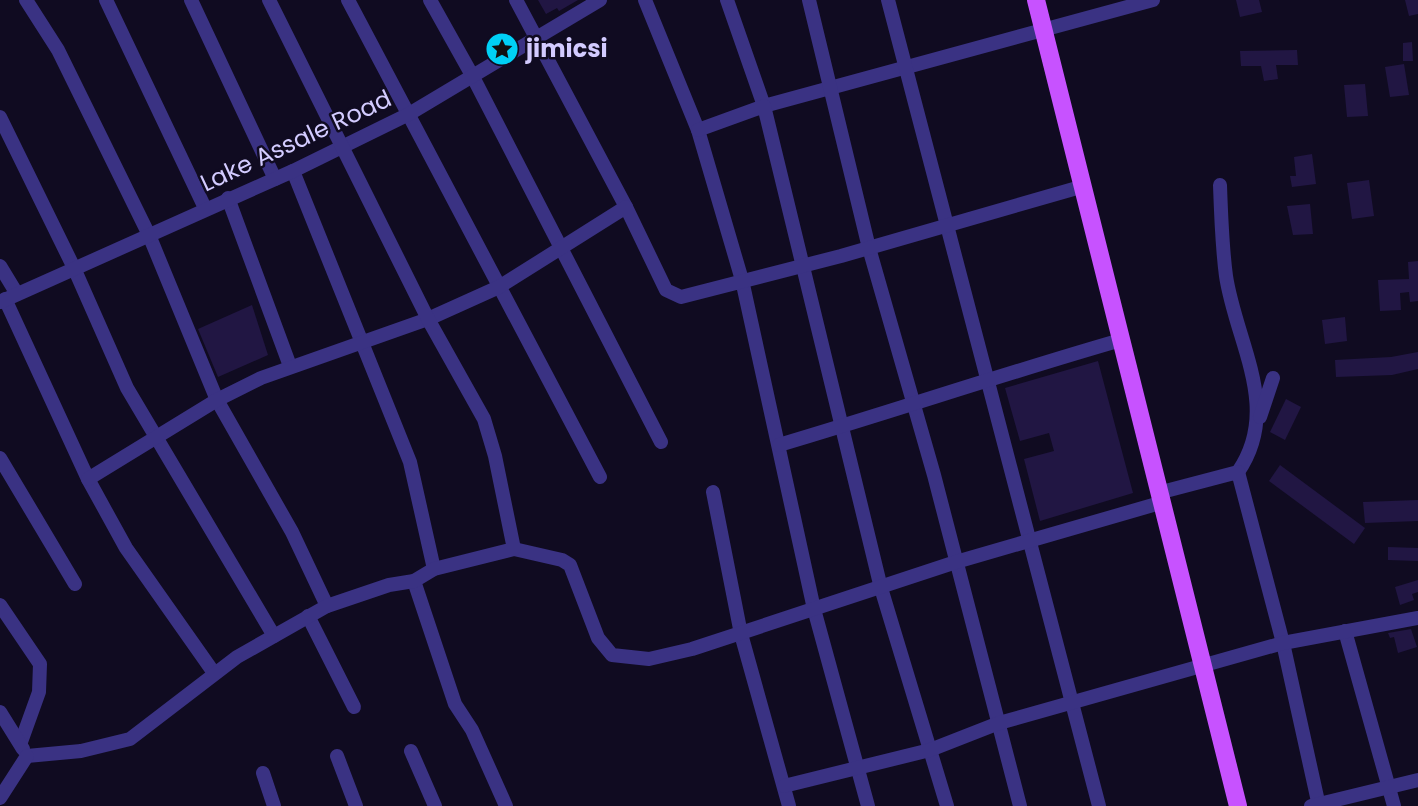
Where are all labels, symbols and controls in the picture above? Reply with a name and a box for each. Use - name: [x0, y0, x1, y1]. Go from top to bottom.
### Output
- place icon: jimicsi: [483, 30, 521, 68]
- place label: jimicsi: [525, 32, 608, 65]
- street label: Lake Assale Road: [195, 82, 397, 199]

